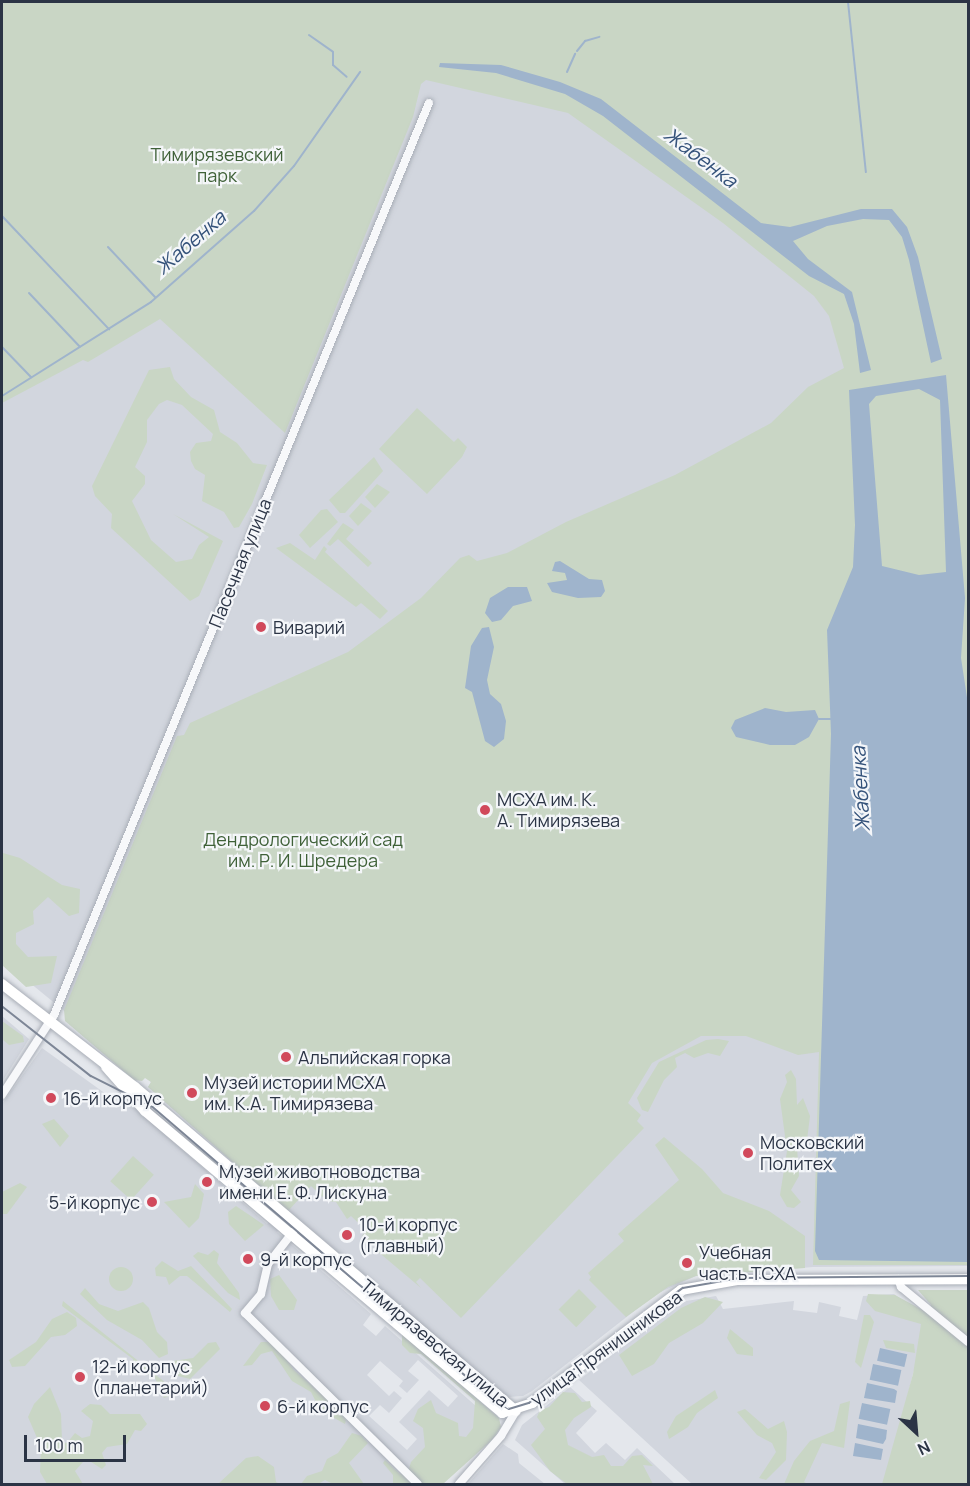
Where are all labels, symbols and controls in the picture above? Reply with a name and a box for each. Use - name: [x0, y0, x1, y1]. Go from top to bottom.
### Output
- water label: Жабенка: [660, 122, 742, 192]
- park label: Тимирязевский парк: [151, 144, 283, 186]
- water label: Жабенка: [150, 205, 230, 279]
- street label: Пасечная улица: [204, 495, 276, 631]
- place label: Виварий: [273, 616, 345, 638]
- marker: Виварий: [254, 620, 268, 634]
- water label: Жабенка: [846, 746, 874, 832]
- place label: МСХА им. К. А. Тимирязева: [497, 789, 620, 832]
- marker: МСХА им. К. А. Тимирязева: [478, 803, 492, 817]
- park label: Дендрологический сад им. Р. И. Шредера: [203, 829, 403, 872]
- place label: Альпийская горка: [298, 1046, 451, 1068]
- marker: Альпийская горка: [279, 1050, 293, 1064]
- place label: Музей истории МСХА им. К.А. Тимирязева: [204, 1072, 386, 1114]
- marker: Музей истории МСХА им. К.А. Тимирязева: [185, 1086, 199, 1100]
- place label: 16-й корпус: [63, 1087, 162, 1109]
- marker: 16-й корпус: [44, 1091, 58, 1105]
- place label: Московский Политех: [760, 1132, 864, 1174]
- marker: Московский Политех: [741, 1146, 755, 1160]
- place label: Музей животноводства имени Е. Ф. Лискуна: [219, 1161, 420, 1204]
- marker: Музей животноводства имени Е. Ф. Лискуна: [200, 1175, 214, 1189]
- place label: 5-й корпус: [49, 1191, 140, 1213]
- marker: 5-й корпус: [145, 1195, 159, 1209]
- place label: 10-й корпус (главный): [359, 1214, 458, 1256]
- marker: 10-й корпус (главный): [340, 1228, 354, 1242]
- place label: Учебная часть ТСХА: [699, 1242, 796, 1284]
- place label: 9-й корпус: [260, 1248, 352, 1270]
- marker: 9-й корпус: [241, 1252, 255, 1266]
- marker: Учебная часть ТСХА: [680, 1256, 694, 1270]
- street label: Тимирязевская улица: [356, 1275, 514, 1411]
- street label: улица Прянишникова: [526, 1286, 686, 1410]
- place label: 12-й корпус (планетарий): [92, 1356, 209, 1398]
- marker: 12-й корпус (планетарий): [73, 1370, 87, 1384]
- place label: 6-й корпус: [277, 1395, 369, 1417]
- marker: 6-й корпус: [258, 1399, 272, 1413]
- north arrow: [886, 1402, 946, 1462]
- scale bar: [27, 1423, 129, 1461]
- text: 100 m: [35, 1433, 83, 1457]
- text: N: [914, 1436, 934, 1461]

